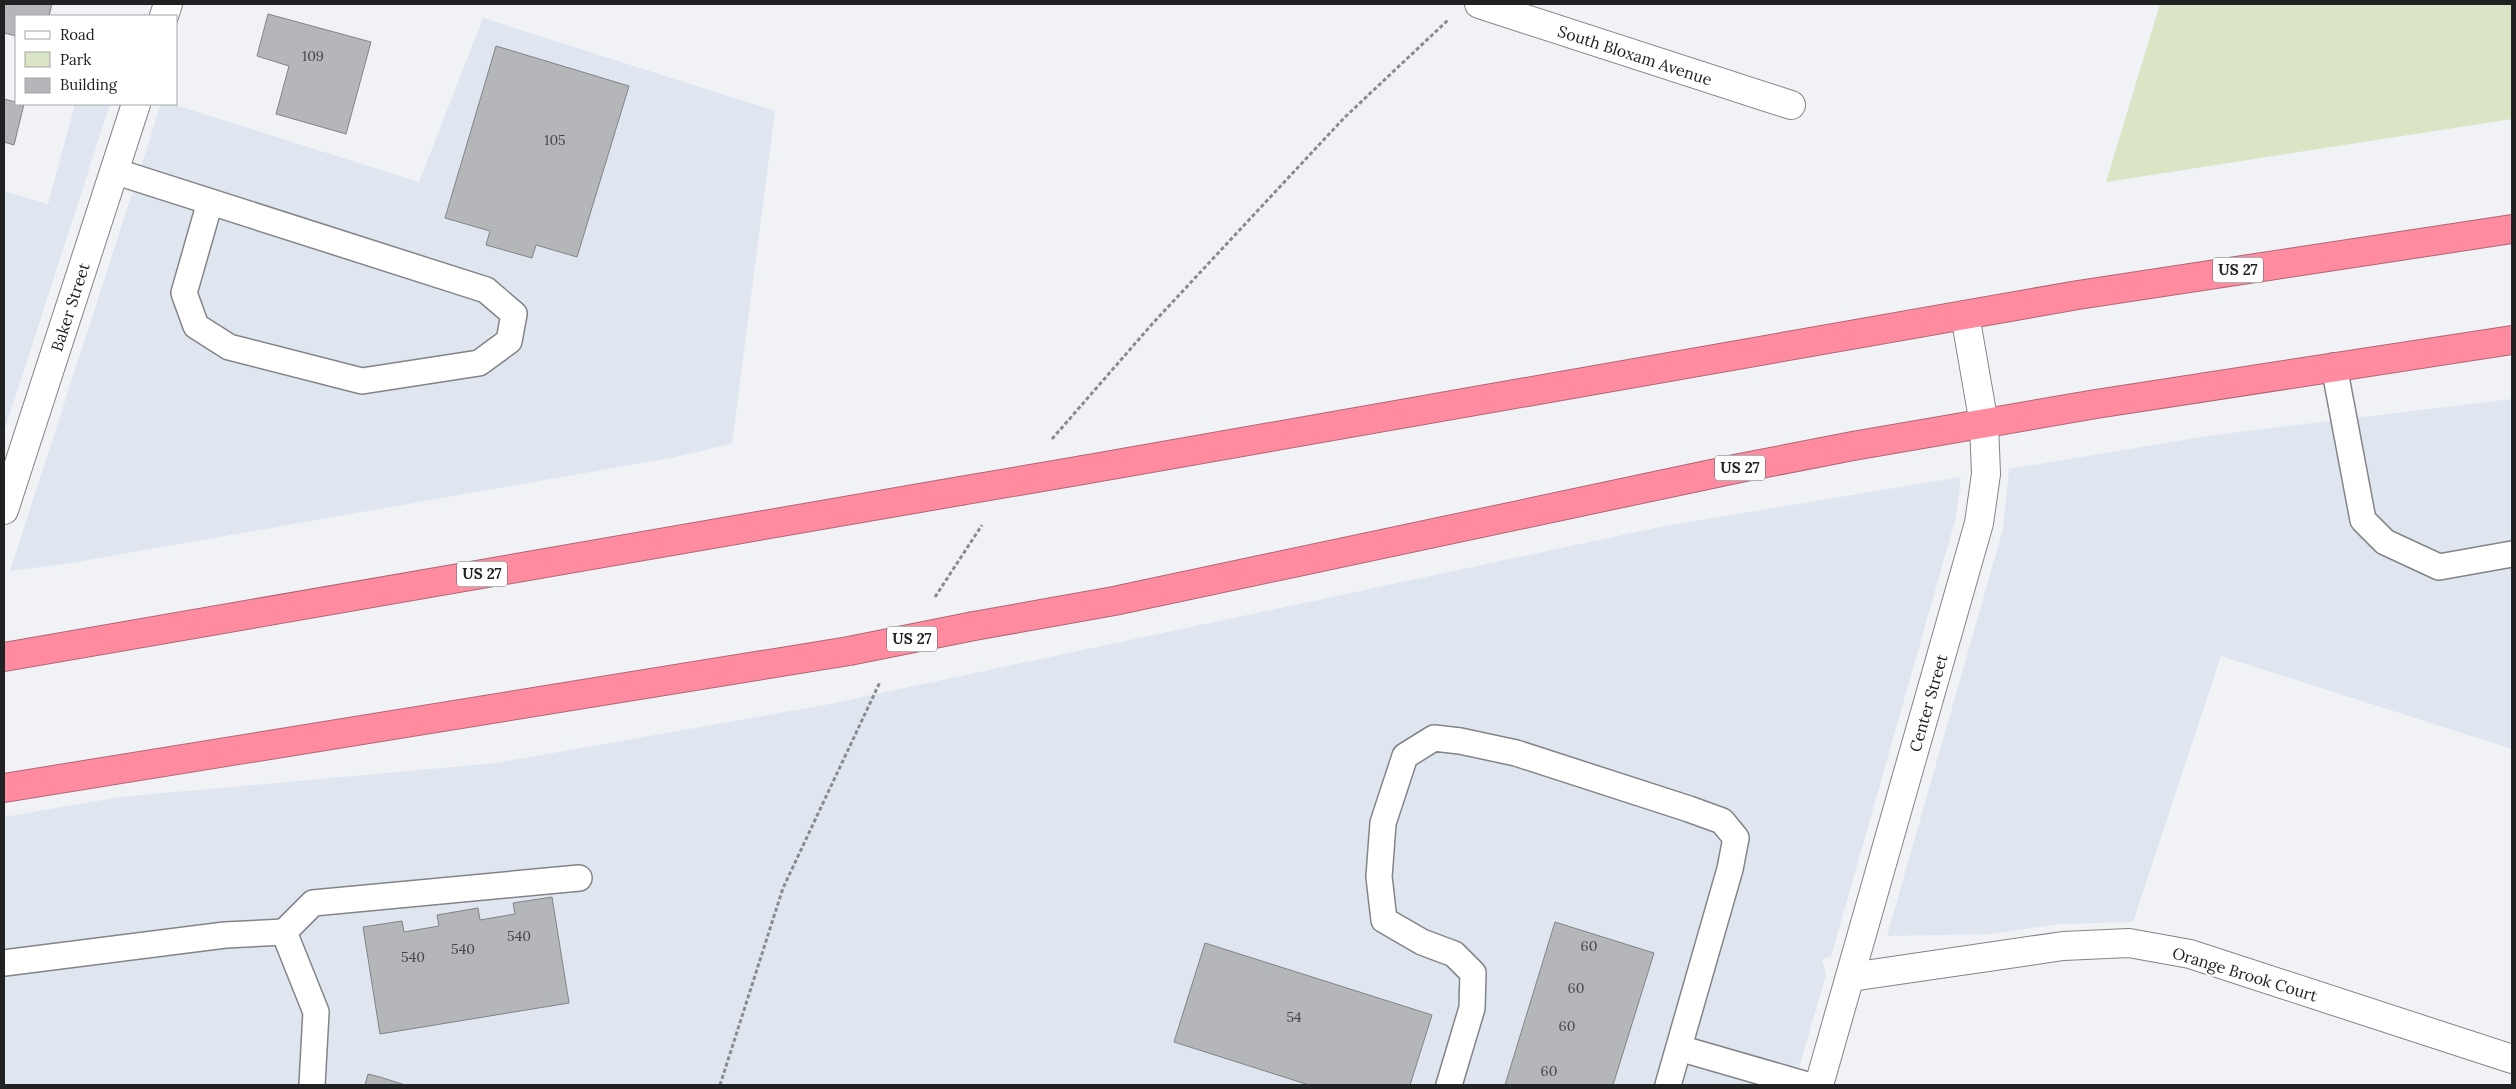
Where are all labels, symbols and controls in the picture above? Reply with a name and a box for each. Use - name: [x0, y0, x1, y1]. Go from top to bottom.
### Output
- legend: [15, 15, 178, 105]
- street label: South Bloxam Avenue: [1555, 21, 1715, 89]
- text: Road: [60, 25, 95, 44]
- house number: 109: [302, 47, 324, 65]
- text: Park: [60, 50, 91, 69]
- text: Building: [60, 75, 118, 94]
- house number: 105: [544, 131, 566, 149]
- road number: US 27: [2213, 258, 2263, 282]
- street label: Baker Street: [46, 259, 94, 354]
- road number: US 27: [1715, 456, 1765, 480]
- road number: US 27: [457, 562, 507, 586]
- road number: US 27: [887, 626, 937, 652]
- street label: Center Street: [1904, 651, 1952, 754]
- house number: 540: [507, 927, 531, 945]
- house number: 60: [1581, 937, 1597, 955]
- house number: 540: [451, 940, 475, 958]
- street label: Orange Brook Court: [2170, 942, 2321, 1006]
- house number: 540: [401, 948, 425, 966]
- house number: 60: [1568, 979, 1584, 997]
- house number: 54: [1286, 1008, 1302, 1026]
- house number: 60: [1559, 1017, 1575, 1035]
- house number: 60: [1541, 1062, 1557, 1080]

